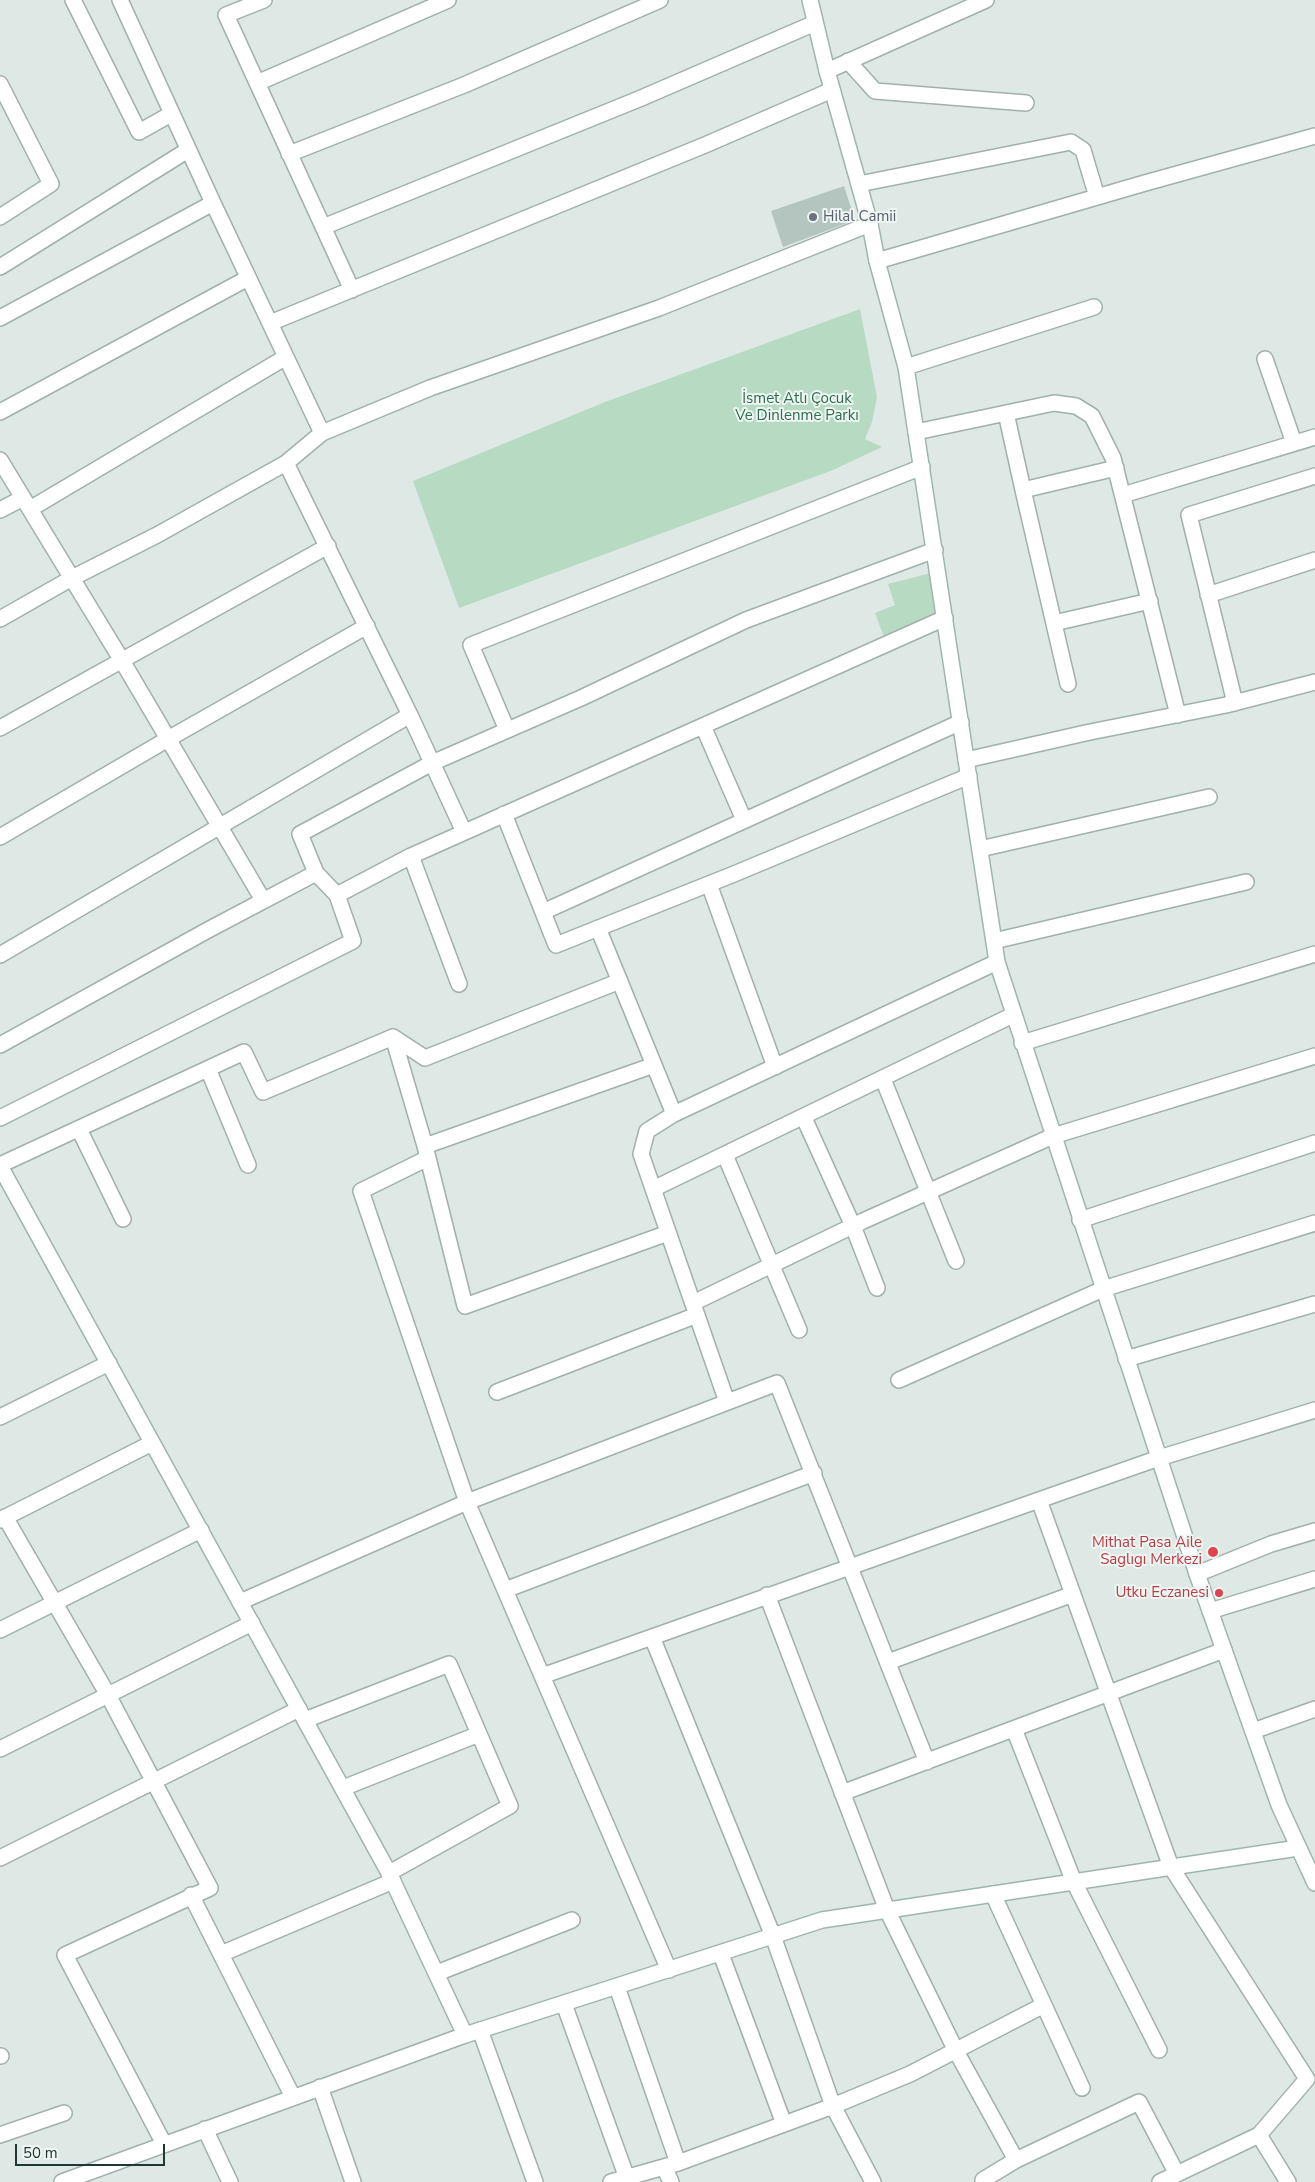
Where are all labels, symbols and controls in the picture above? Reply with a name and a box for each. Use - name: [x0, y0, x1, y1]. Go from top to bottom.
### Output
- place label: Hilal Camii: [823, 208, 896, 226]
- marker: Hilal Camii: [807, 211, 819, 223]
- park label: İsmet Atlı Çocuk Ve Dinlenme Parkı: [735, 390, 859, 425]
- place label: Mithat Pasa Aile Saglıgı Merkezi: [1092, 1534, 1202, 1569]
- marker: Mithat Pasa Aile Saglıgı Merkezi: [1206, 1545, 1220, 1559]
- place label: Utku Eczanesi: [1115, 1584, 1209, 1602]
- marker: Utku Eczanesi: [1213, 1587, 1225, 1599]
- scale bar: [18, 2134, 168, 2166]
- text: 50 m: [23, 2143, 58, 2163]

